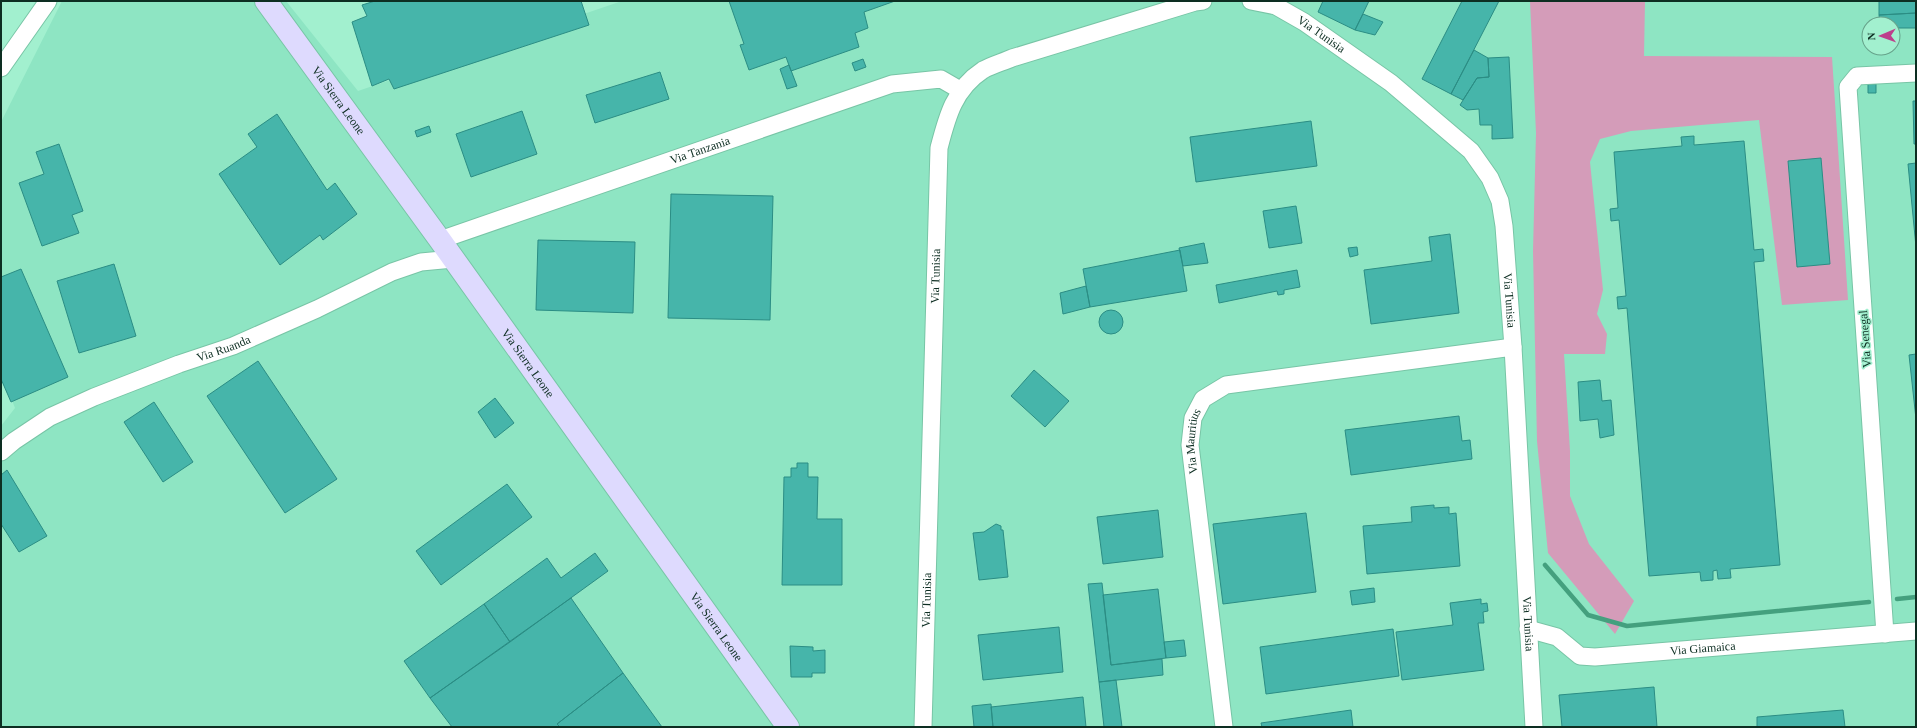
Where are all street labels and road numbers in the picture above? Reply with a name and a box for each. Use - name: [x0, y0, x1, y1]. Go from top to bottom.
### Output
- street label: Via Tunisia: [1295, 13, 1349, 56]
- street label: Via Sierra Leone: [309, 63, 368, 137]
- street label: Via Tanzania: [668, 133, 732, 167]
- street label: Via Tunisia: [928, 248, 943, 304]
- street label: Via Tunisia: [1501, 272, 1519, 329]
- street label: Via Senegal: [1856, 309, 1874, 368]
- street label: Via Sierra Leone: [499, 326, 557, 400]
- street label: Via Ruanda: [195, 332, 253, 365]
- street label: Via Mauritius: [1183, 406, 1204, 475]
- street label: Via Tunisia: [919, 572, 934, 628]
- street label: Via Sierra Leone: [687, 590, 746, 664]
- street label: Via Tunisia: [1520, 596, 1537, 652]
- street label: Via Giamaica: [1669, 639, 1737, 658]

